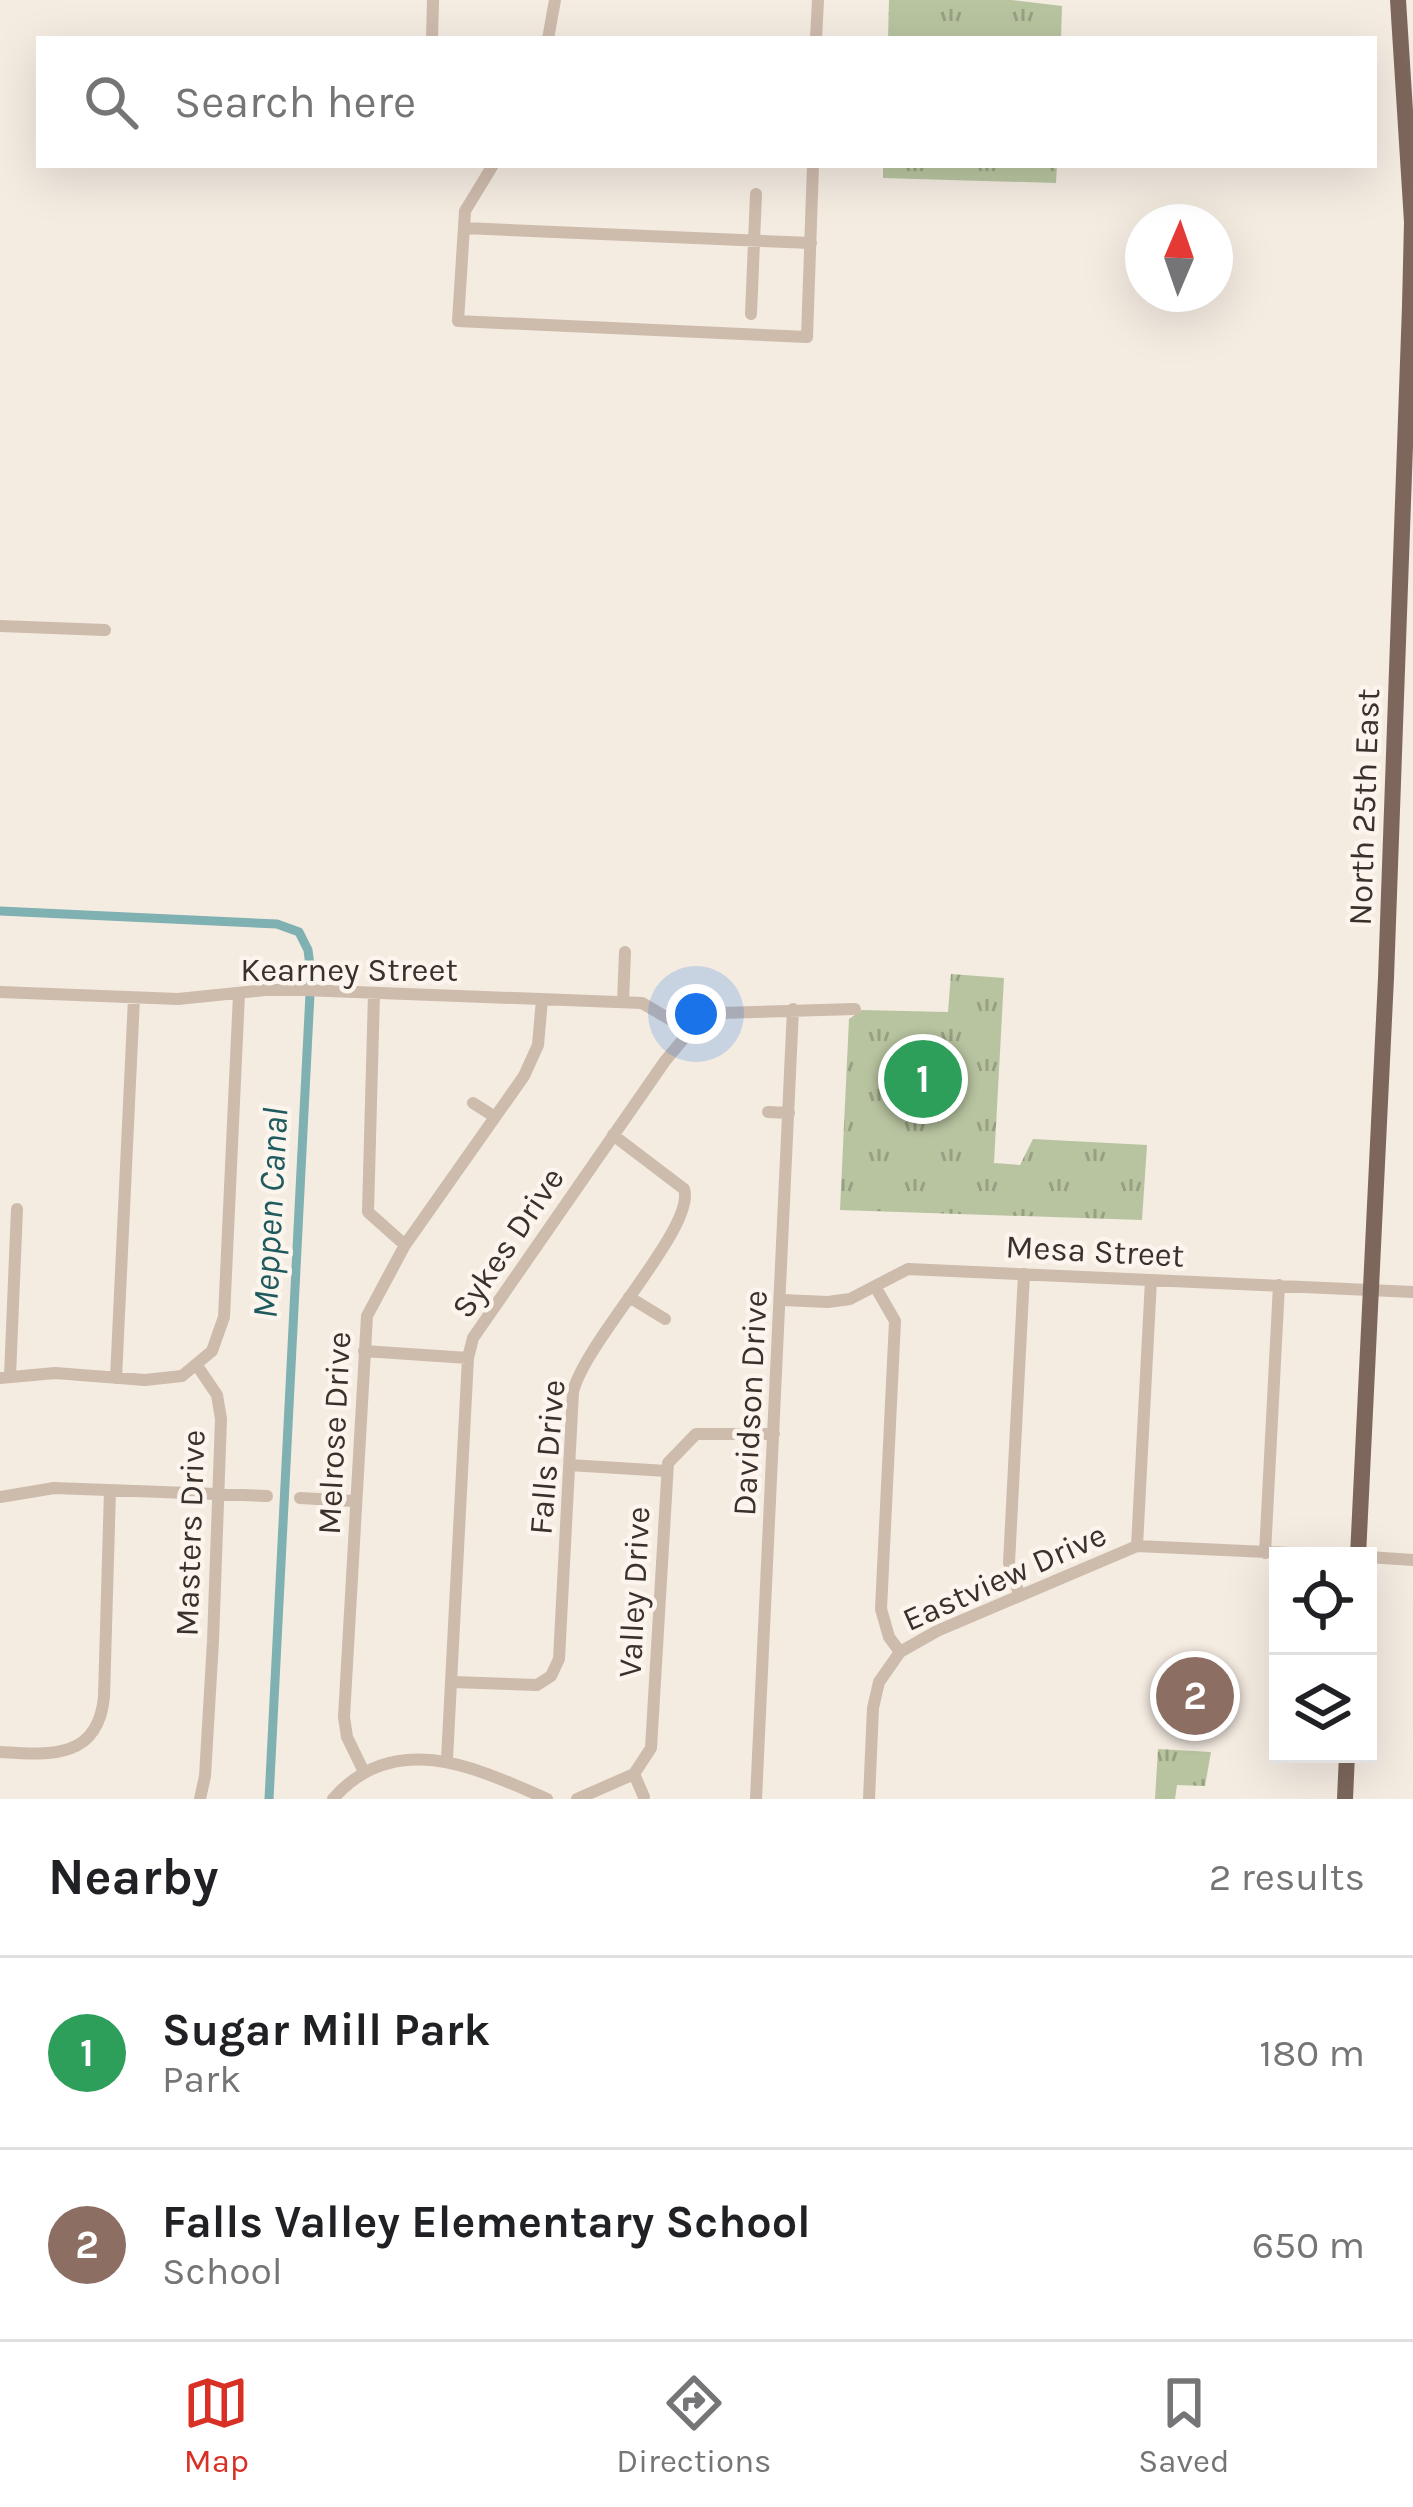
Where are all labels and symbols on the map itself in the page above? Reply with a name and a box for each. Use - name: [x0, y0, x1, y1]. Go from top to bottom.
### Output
- north arrow: [1125, 204, 1233, 312]
- street label: North 25th East: [1341, 688, 1387, 926]
- street label: Kearney Street: [240, 951, 458, 989]
- your location: [666, 984, 726, 1044]
- pin: 1: [884, 1034, 962, 1124]
- water label: Meppen Canal: [243, 1106, 297, 1320]
- street label: Sykes Drive: [444, 1160, 572, 1325]
- street label: Mesa Street: [1005, 1227, 1185, 1275]
- street label: Davidson Drive: [725, 1289, 775, 1517]
- street label: Melrose Drive: [310, 1331, 358, 1536]
- street label: Falls Drive: [521, 1378, 573, 1536]
- street label: Masters Drive: [167, 1429, 213, 1637]
- street label: Valley Drive: [611, 1505, 657, 1679]
- street label: Eastview Drive: [897, 1515, 1112, 1639]
- pin: 2: [1156, 1651, 1234, 1741]

